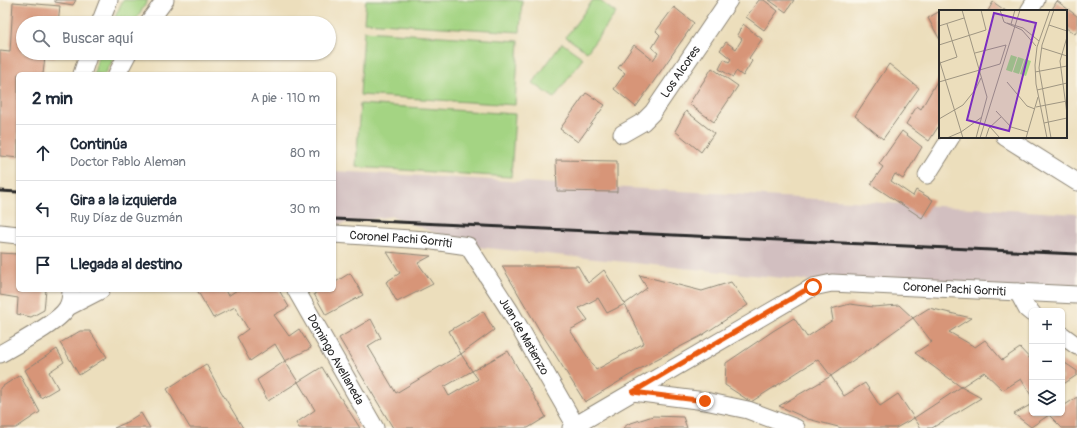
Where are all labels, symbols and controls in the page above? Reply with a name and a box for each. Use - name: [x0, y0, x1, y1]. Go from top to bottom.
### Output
- inset map: [939, 10, 1067, 138]
- search box: [16, 16, 336, 60]
- icon: search: [30, 27, 52, 49]
- text: Buscar aquí: [62, 29, 134, 48]
- street label: Los Alcores: [658, 43, 704, 101]
- text: 2 min: [32, 88, 73, 109]
- text: A pie · 110 m: [251, 90, 320, 106]
- text: Continúa: [70, 135, 127, 154]
- icon: ahead: [32, 142, 54, 164]
- text: 80 m: [290, 145, 320, 161]
- text: Doctor Pablo Aleman: [70, 154, 186, 170]
- text: Gira a la izquierda: [70, 191, 177, 210]
- icon: left: [32, 198, 54, 220]
- text: 30 m: [290, 201, 320, 217]
- text: Ruy Díaz de Guzmán: [70, 210, 183, 226]
- street label: Coronel Pachi Gorriti: [349, 228, 453, 252]
- icon: arrive: [32, 254, 54, 276]
- text: Llegada al destino: [70, 255, 182, 274]
- route start: [804, 278, 822, 296]
- street label: Coronel Pachi Gorriti: [903, 279, 1006, 300]
- street label: Juan de Matienzo: [495, 295, 552, 378]
- map controls: [1029, 308, 1065, 416]
- button: +: [1029, 308, 1065, 344]
- street label: Domingo Avellaneda: [304, 312, 367, 408]
- button: −: [1029, 344, 1065, 380]
- button: layers: [1029, 380, 1065, 416]
- route end: [696, 392, 714, 410]

